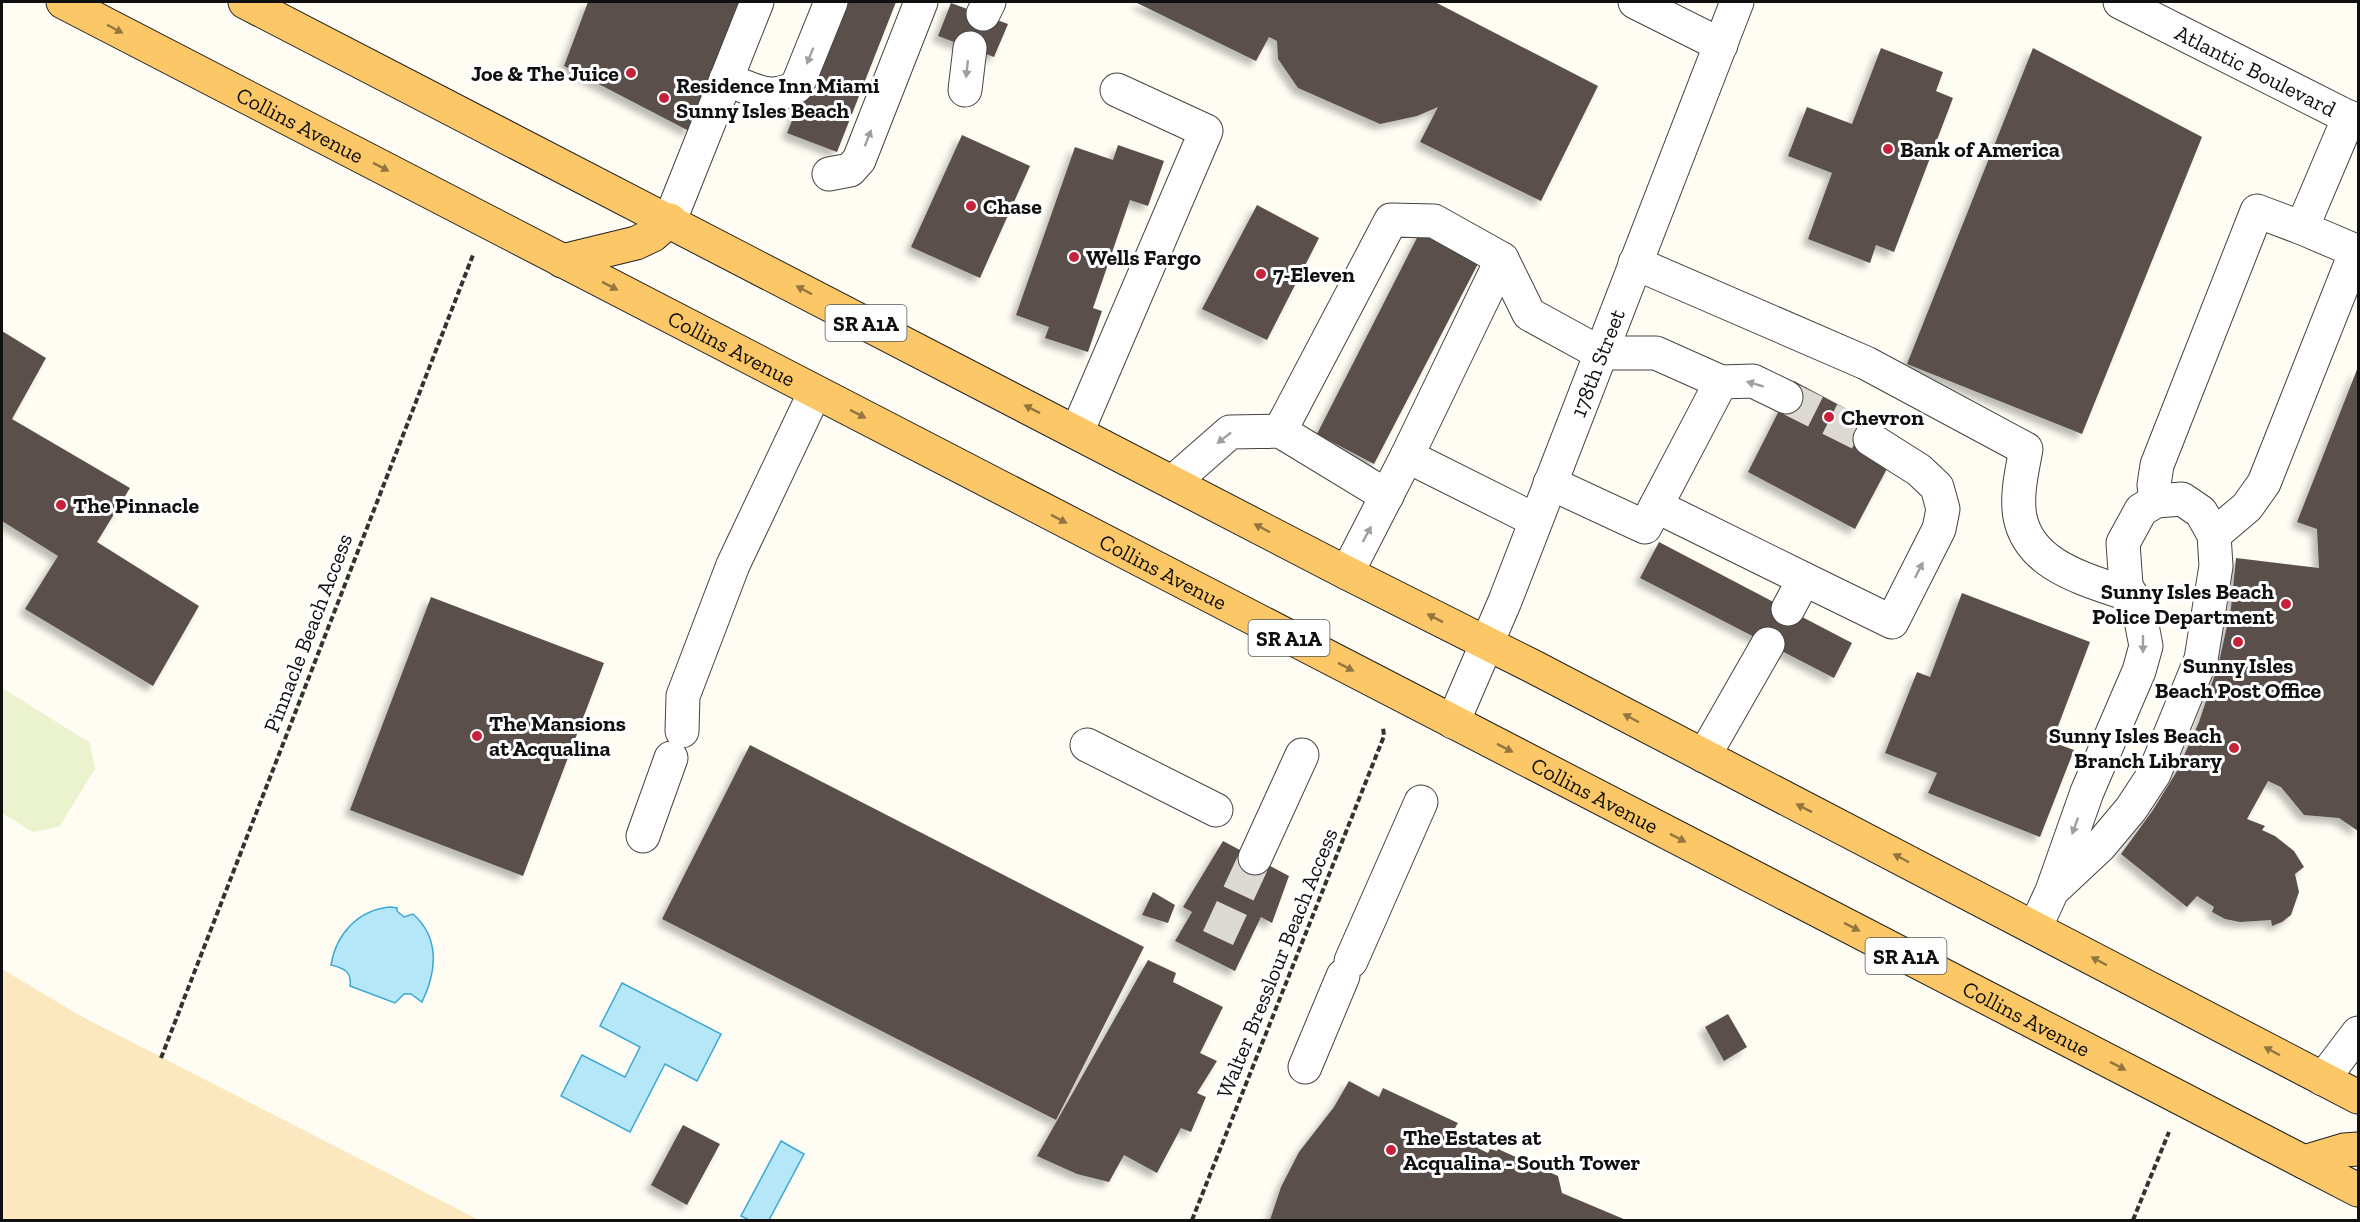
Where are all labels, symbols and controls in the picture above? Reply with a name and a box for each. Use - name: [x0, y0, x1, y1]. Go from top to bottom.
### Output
- street label: Atlantic Boulevard: [2171, 19, 2341, 122]
- one-way arrow: [106, 23, 124, 33]
- one-way arrow: [804, 47, 814, 65]
- place label: Joe & The Juice: [471, 60, 619, 87]
- one-way arrow: [963, 60, 972, 79]
- marker: Joe & The Juice: [624, 66, 638, 80]
- place label: Residence Inn Miami Sunny Isles Beach: [676, 72, 880, 124]
- street label: Collins Avenue: [232, 81, 368, 169]
- marker: Residence Inn Miami Sunny Isles Beach: [657, 91, 671, 105]
- one-way arrow: [864, 129, 873, 147]
- place label: Bank of America: [1900, 136, 2060, 163]
- marker: Bank of America: [1881, 142, 1895, 156]
- one-way arrow: [373, 162, 390, 171]
- place label: Chase: [983, 193, 1042, 220]
- marker: Chase: [964, 199, 978, 213]
- place label: Wells Fargo: [1086, 244, 1201, 271]
- marker: Wells Fargo: [1067, 250, 1081, 264]
- place label: 7-Eleven: [1273, 261, 1355, 288]
- marker: 7-Eleven: [1254, 267, 1268, 281]
- one-way arrow: [602, 281, 619, 290]
- one-way arrow: [795, 285, 812, 295]
- street label: Collins Avenue: [663, 304, 800, 392]
- street label: 178th Street: [1564, 304, 1631, 421]
- road number: SR A1A: [826, 305, 906, 341]
- one-way arrow: [1746, 378, 1764, 388]
- place label: Chevron: [1841, 404, 1924, 431]
- one-way arrow: [1024, 405, 1041, 414]
- one-way arrow: [850, 409, 867, 419]
- marker: Chevron: [1822, 410, 1836, 424]
- one-way arrow: [1216, 432, 1232, 445]
- place label: The Pinnacle: [73, 492, 199, 519]
- marker: The Pinnacle: [54, 498, 68, 512]
- one-way arrow: [1051, 514, 1068, 524]
- one-way arrow: [1253, 523, 1270, 533]
- one-way arrow: [1362, 526, 1372, 543]
- street label: Collins Avenue: [1095, 527, 1232, 616]
- street label: Pinnacle Beach Access: [258, 530, 358, 736]
- one-way arrow: [1913, 561, 1923, 579]
- place label: Sunny Isles Beach Police Department: [2092, 578, 2274, 630]
- marker: Sunny Isles Beach Police Department: [2279, 597, 2293, 611]
- one-way arrow: [1426, 613, 1443, 622]
- road number: SR A1A: [1248, 620, 1330, 656]
- one-way arrow: [2138, 635, 2148, 654]
- marker: Sunny Isles Beach Post Office: [2231, 635, 2245, 649]
- place label: Sunny Isles Beach Post Office: [2155, 652, 2322, 704]
- one-way arrow: [1337, 662, 1354, 672]
- place label: The Mansions at Acqualina: [489, 710, 626, 762]
- one-way arrow: [1622, 713, 1640, 723]
- place label: Sunny Isles Beach Branch Library: [2049, 722, 2222, 774]
- marker: The Mansions at Acqualina: [470, 729, 484, 743]
- marker: Sunny Isles Beach Branch Library: [2227, 741, 2241, 755]
- one-way arrow: [1497, 743, 1514, 753]
- street label: Collins Avenue: [1527, 751, 1663, 839]
- one-way arrow: [1795, 803, 1813, 813]
- one-way arrow: [2070, 817, 2080, 835]
- street label: Walter Bresslour Beach Access: [1210, 824, 1344, 1102]
- one-way arrow: [1670, 833, 1687, 843]
- one-way arrow: [1892, 853, 1909, 863]
- one-way arrow: [1843, 923, 1860, 932]
- road number: SR A1A: [1866, 938, 1946, 974]
- one-way arrow: [2090, 956, 2107, 966]
- street label: Collins Avenue: [1958, 974, 2095, 1063]
- one-way arrow: [2263, 1047, 2280, 1056]
- one-way arrow: [2110, 1061, 2127, 1071]
- place label: The Estates at Acqualina - South Tower: [1403, 1124, 1641, 1176]
- marker: The Estates at Acqualina - South Tower: [1384, 1143, 1398, 1157]

